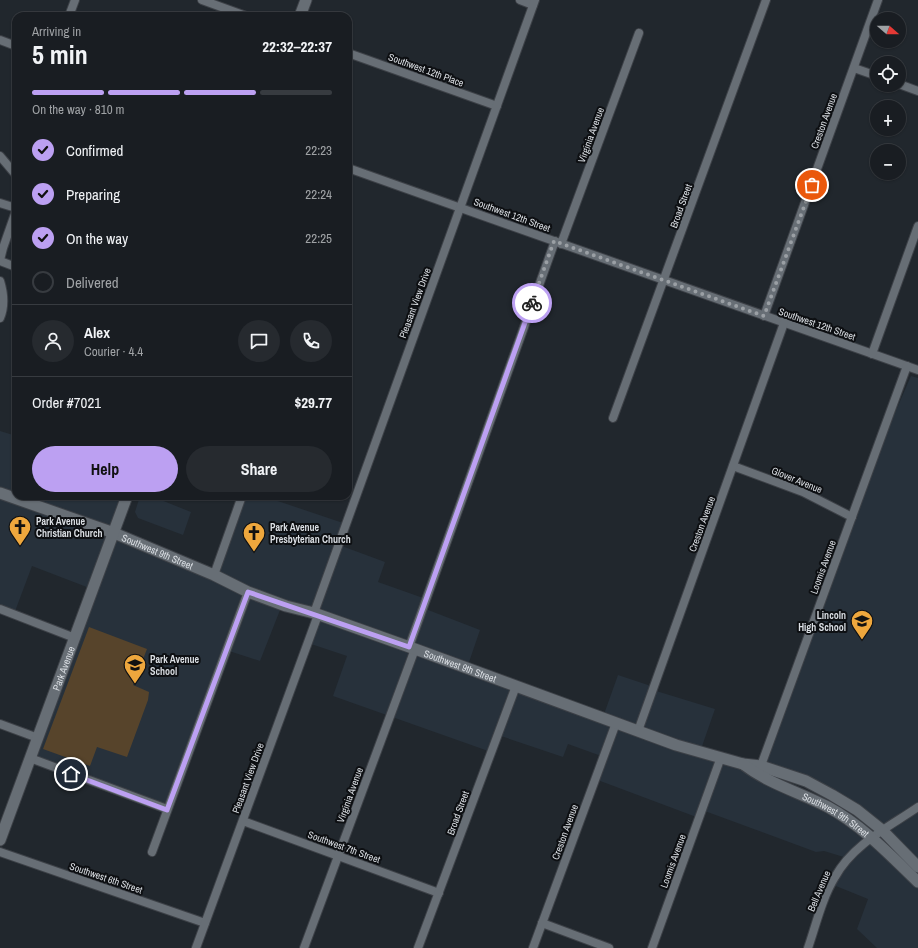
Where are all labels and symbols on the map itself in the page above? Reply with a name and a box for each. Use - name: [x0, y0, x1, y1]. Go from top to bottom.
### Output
- north arrow: [870, 12, 906, 48]
- street label: Southwest 12th Place: [387, 50, 466, 90]
- street label: Creston Avenue: [808, 91, 840, 151]
- street label: Virginia Avenue: [575, 105, 607, 165]
- pin: [795, 168, 829, 202]
- street label: Broad Street: [667, 181, 695, 230]
- street label: Southwest 12th Street: [472, 195, 553, 235]
- street label: Pleasant View Drive: [396, 266, 434, 340]
- courier: [512, 283, 552, 323]
- street label: Southwest 12th Street: [777, 305, 858, 344]
- street label: Glover Avenue: [770, 464, 825, 496]
- street label: Creston Avenue: [686, 494, 718, 554]
- church icon: Park Avenue Christian Church: [7, 514, 33, 547]
- place label: Park Avenue Christian Church: [36, 515, 103, 540]
- church icon: Park Avenue Presbyterian Church: [241, 520, 267, 553]
- place label: Park Avenue Presbyterian Church: [270, 521, 351, 546]
- street label: Southwest 9th Street: [120, 531, 196, 572]
- street label: Loomis Avenue: [807, 538, 839, 596]
- school or university icon: Lincoln High School: [849, 608, 875, 641]
- place label: Lincoln High School: [798, 609, 846, 634]
- street label: Park Avenue: [49, 644, 78, 692]
- street label: Southwest 9th Street: [422, 646, 499, 685]
- school or university icon: Park Avenue School: [122, 652, 148, 685]
- place label: Park Avenue School: [150, 653, 200, 678]
- street label: Pleasant View Drive: [229, 741, 267, 815]
- pin: [54, 757, 88, 791]
- street label: Virginia Avenue: [334, 765, 366, 825]
- street label: Broad Street: [444, 788, 472, 837]
- street label: Southwest 9th Street: [800, 789, 873, 840]
- street label: Creston Avenue: [549, 802, 581, 862]
- street label: Southwest 7th Street: [306, 828, 383, 866]
- street label: Loomis Avenue: [657, 832, 689, 890]
- street label: Southwest 6th Street: [68, 859, 145, 897]
- street label: Bell Avenue: [805, 868, 834, 913]

